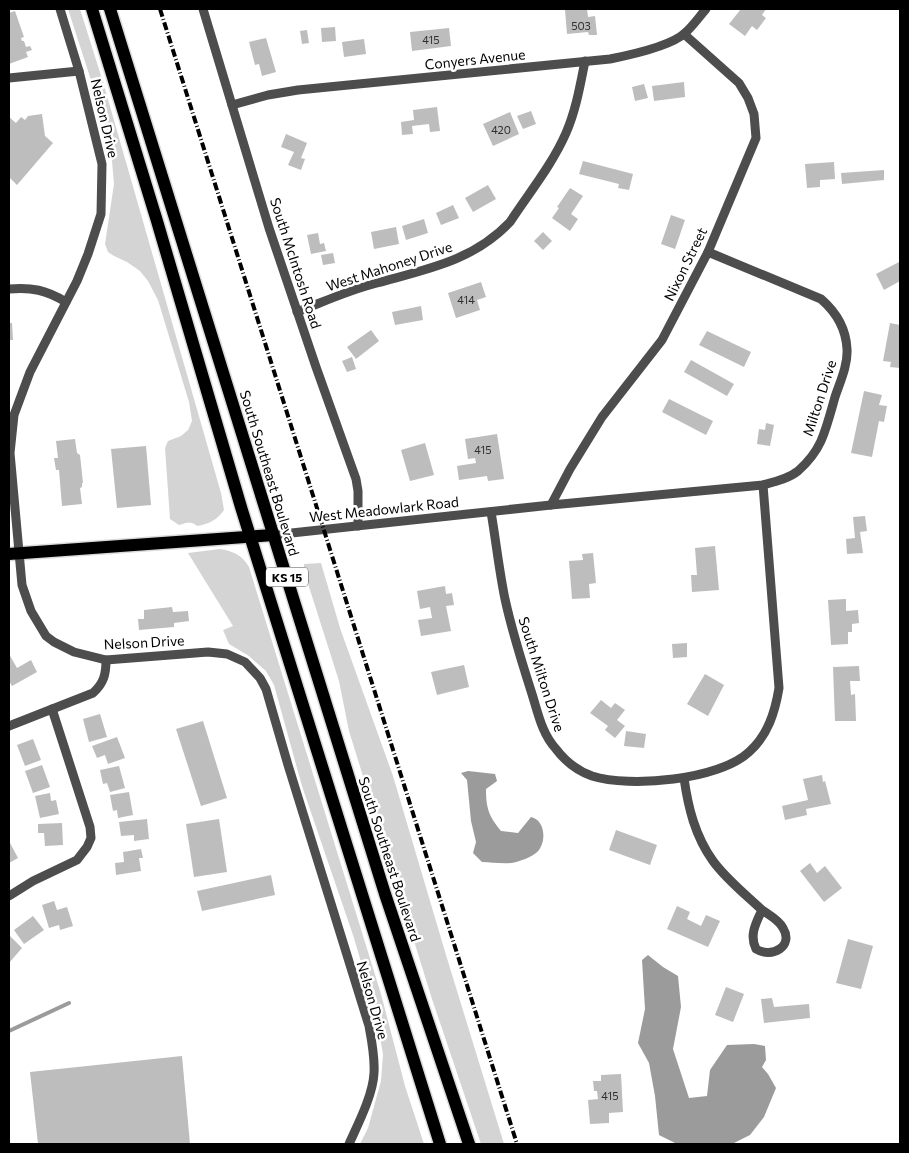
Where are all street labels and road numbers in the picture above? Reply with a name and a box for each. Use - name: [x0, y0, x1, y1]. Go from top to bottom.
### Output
- street label: Conyers Avenue: [424, 45, 526, 73]
- street label: Nelson Drive: [88, 77, 122, 159]
- street label: South McIntosh Road: [267, 195, 325, 331]
- street label: Nixon Street: [660, 224, 710, 304]
- street label: West Mahoney Drive: [324, 238, 454, 294]
- street label: Milton Drive: [799, 358, 839, 438]
- street label: South Southeast Boulevard: [237, 388, 303, 558]
- street label: West Meadowlark Road: [308, 493, 460, 525]
- road number: KS 15: [266, 568, 308, 586]
- street label: South Milton Drive: [515, 614, 569, 734]
- street label: Nelson Drive: [103, 631, 185, 653]
- street label: South Southeast Boulevard: [355, 774, 425, 944]
- street label: Nelson Drive: [354, 959, 392, 1041]

